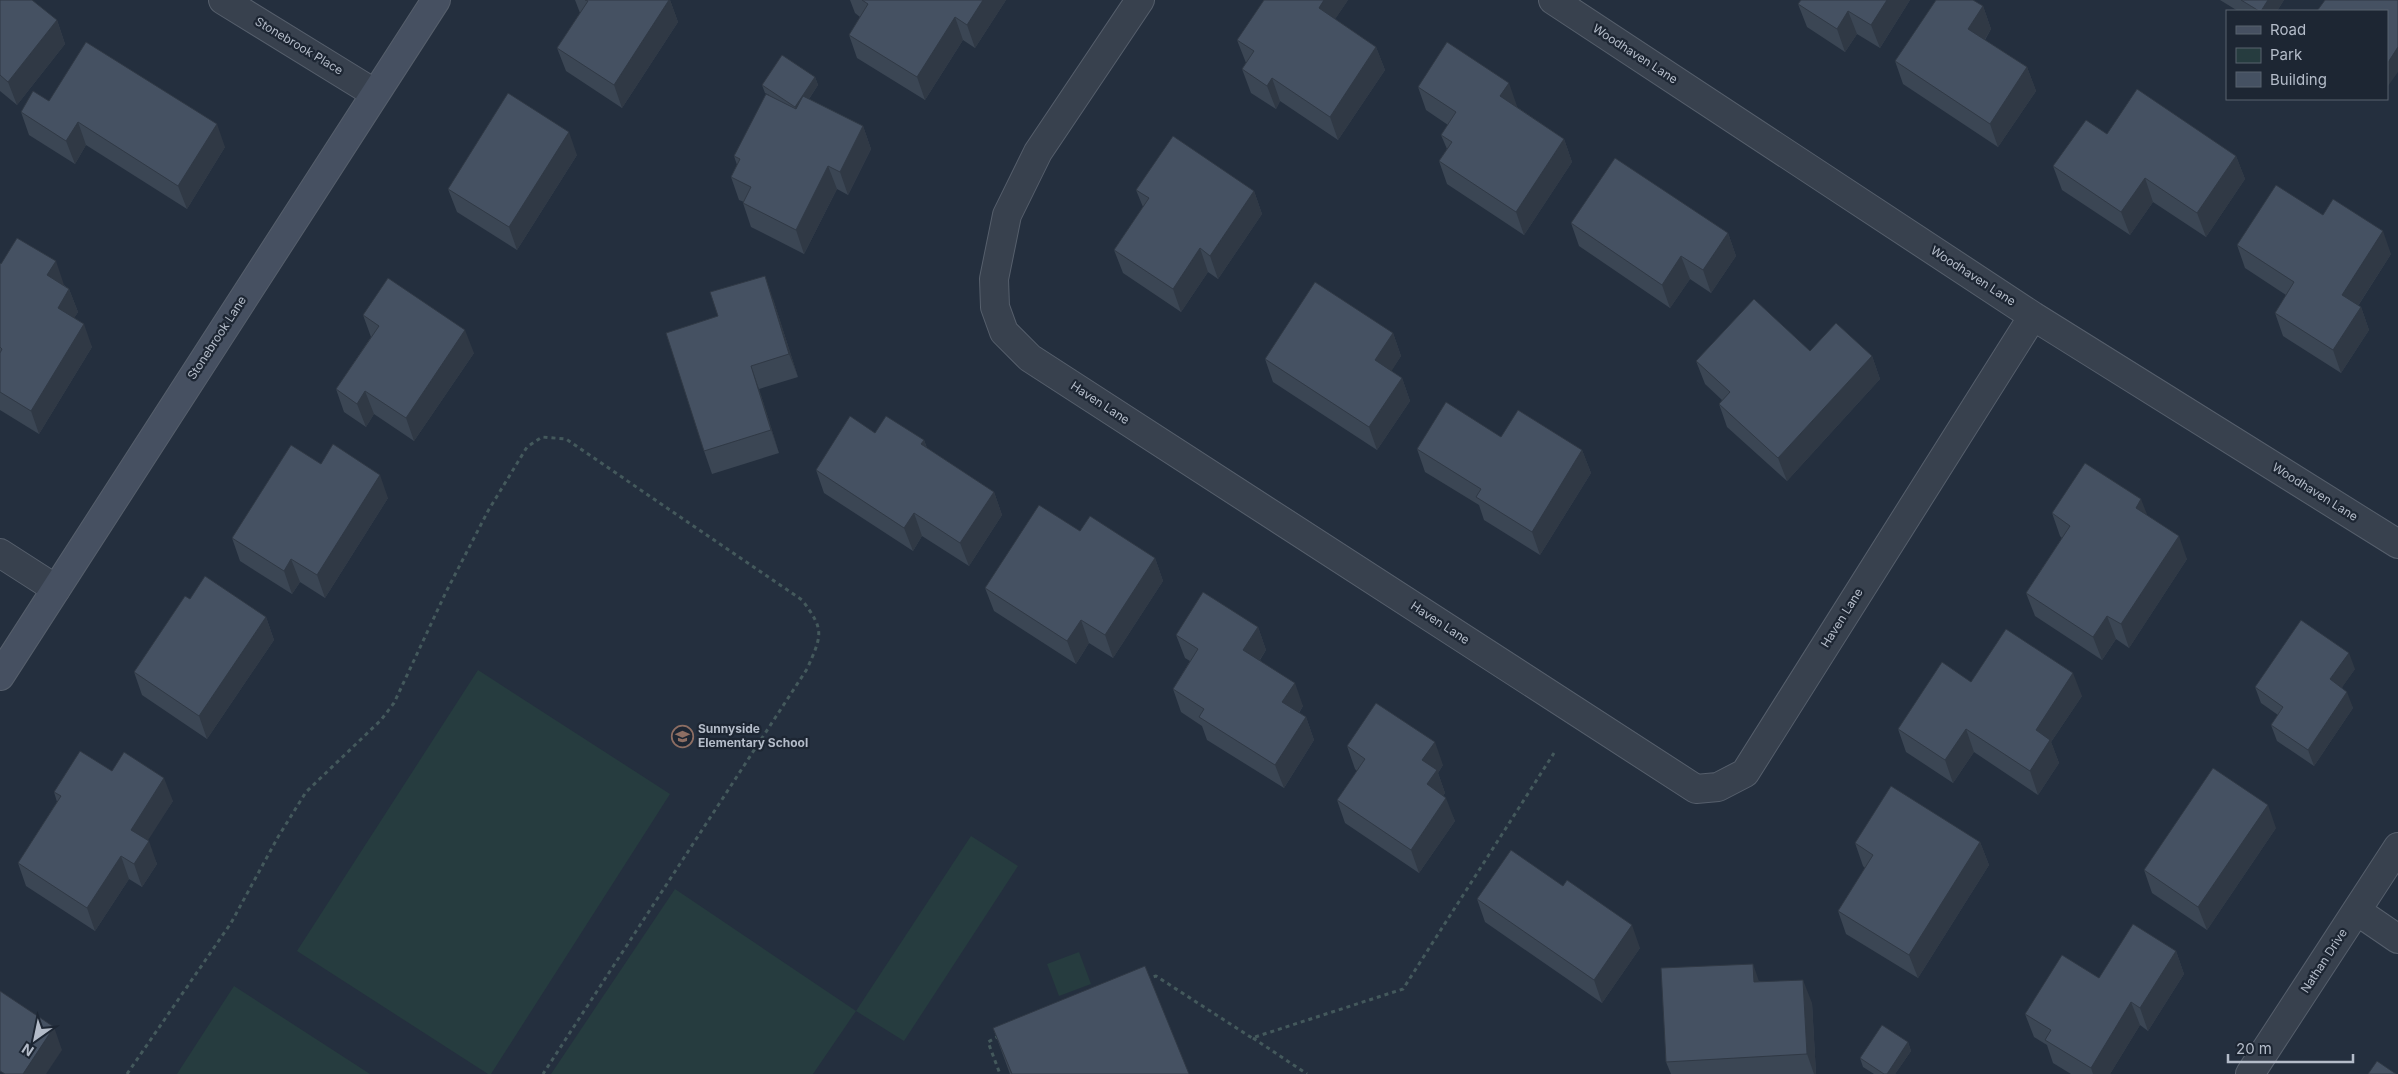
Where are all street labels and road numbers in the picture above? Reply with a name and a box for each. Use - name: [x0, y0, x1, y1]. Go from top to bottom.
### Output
- street label: Stonebrook Place: [253, 13, 346, 78]
- street label: Woodhaven Lane: [1590, 21, 1681, 87]
- street label: Woodhaven Lane: [1928, 243, 2019, 309]
- street label: Stonebrook Lane: [184, 293, 249, 382]
- street label: Haven Lane: [1068, 378, 1132, 427]
- street label: Woodhaven Lane: [2270, 459, 2361, 524]
- street label: Haven Lane: [1817, 585, 1866, 650]
- street label: Haven Lane: [1408, 598, 1472, 647]
- street label: Nathan Drive: [2297, 926, 2350, 996]

